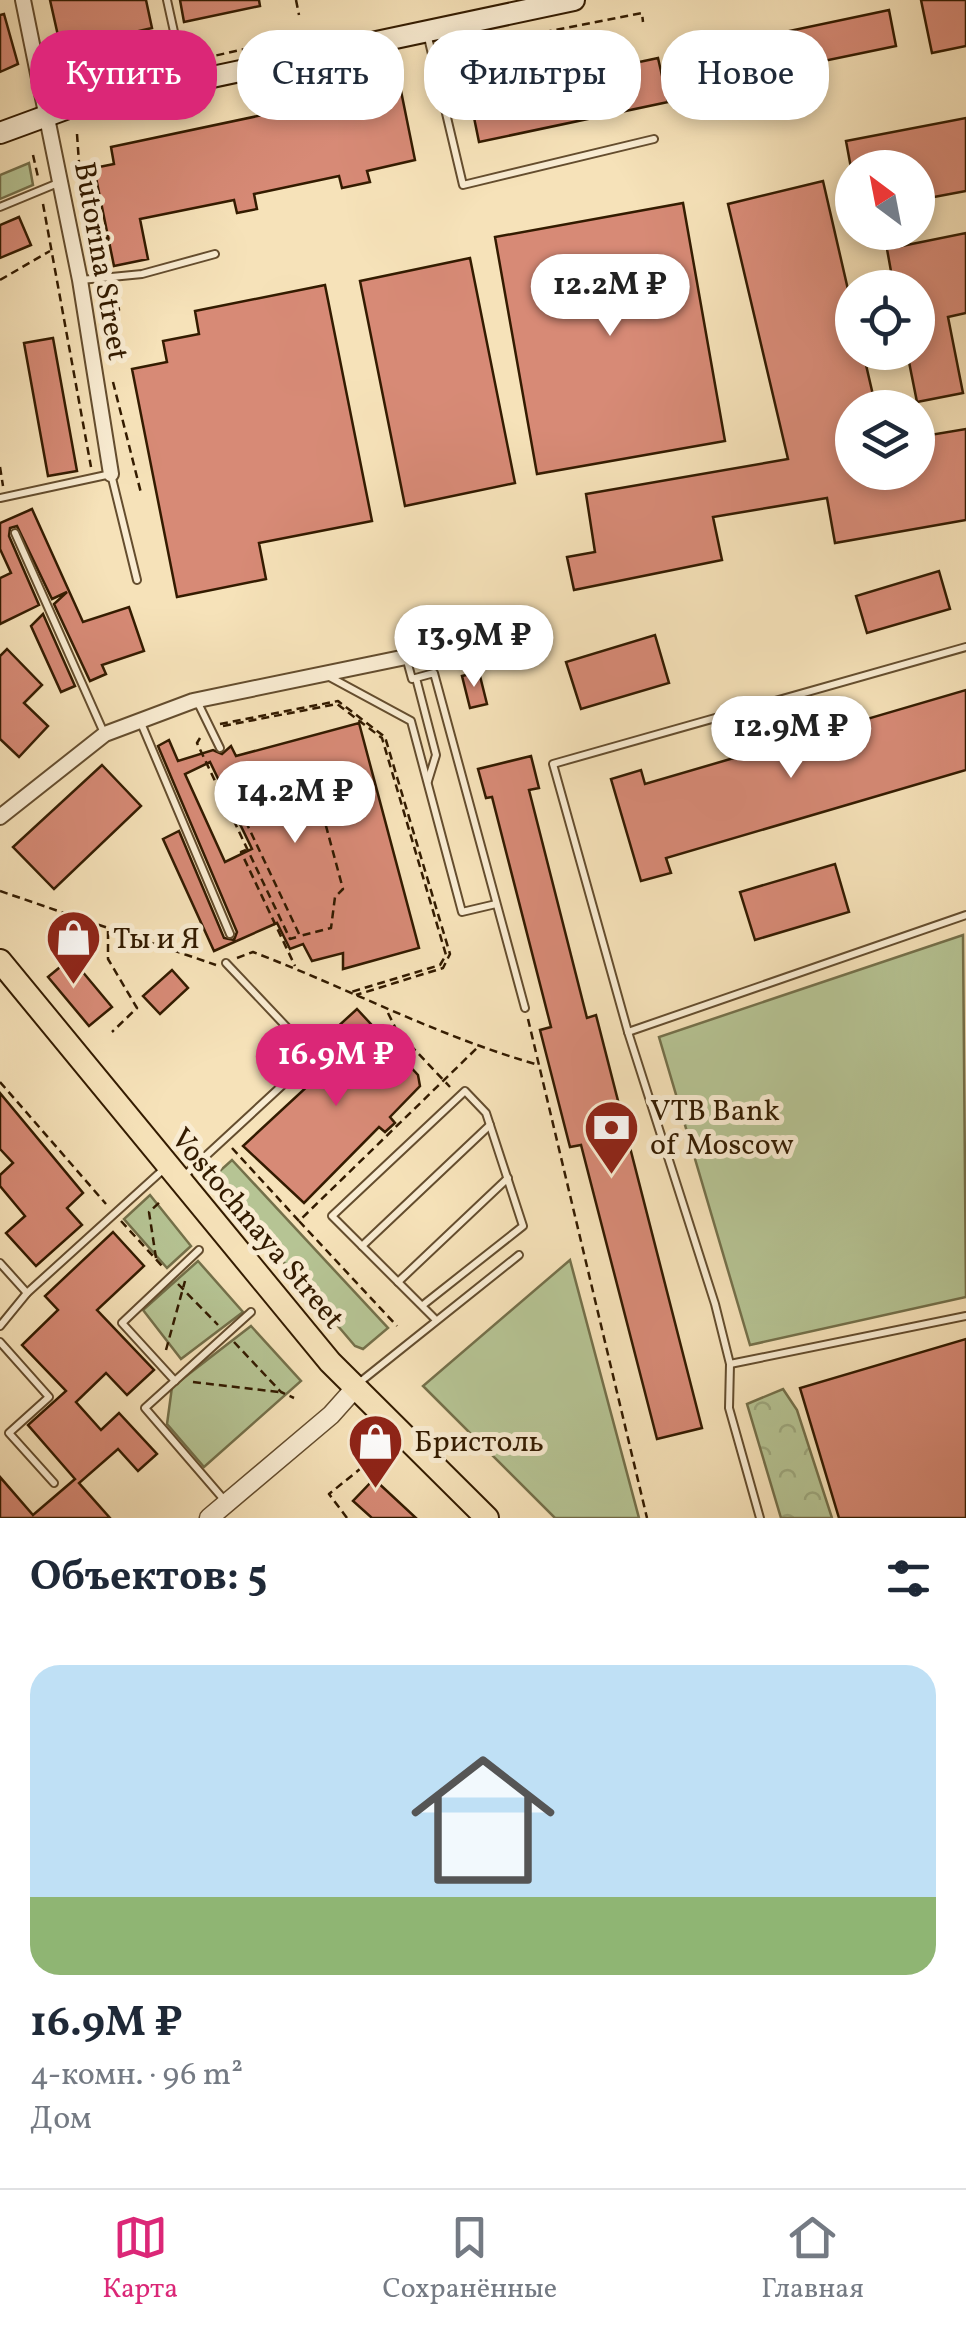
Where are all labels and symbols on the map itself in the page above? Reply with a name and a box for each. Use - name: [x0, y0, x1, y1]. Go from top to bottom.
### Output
- north arrow: [835, 150, 935, 250]
- street label: Butorina Street: [62, 159, 138, 364]
- pin: 12.2M ₽: [518, 254, 702, 339]
- pin: 13.9M ₽: [382, 605, 566, 690]
- pin: 12.9M ₽: [699, 696, 883, 781]
- pin: 14.2M ₽: [203, 761, 387, 846]
- shop icon: Ты и Я: [44, 908, 104, 987]
- place label: Ты и Я: [113, 919, 200, 961]
- pin: 16.9M ₽: [244, 1024, 428, 1109]
- place label: VTB Bank of Moscow: [650, 1091, 794, 1167]
- bank icon: VTB Bank of Moscow: [581, 1097, 641, 1176]
- street label: Vostochnaya Street: [160, 1120, 353, 1339]
- shop icon: Бристоль: [345, 1411, 405, 1490]
- place label: Бристоль: [414, 1422, 544, 1464]

